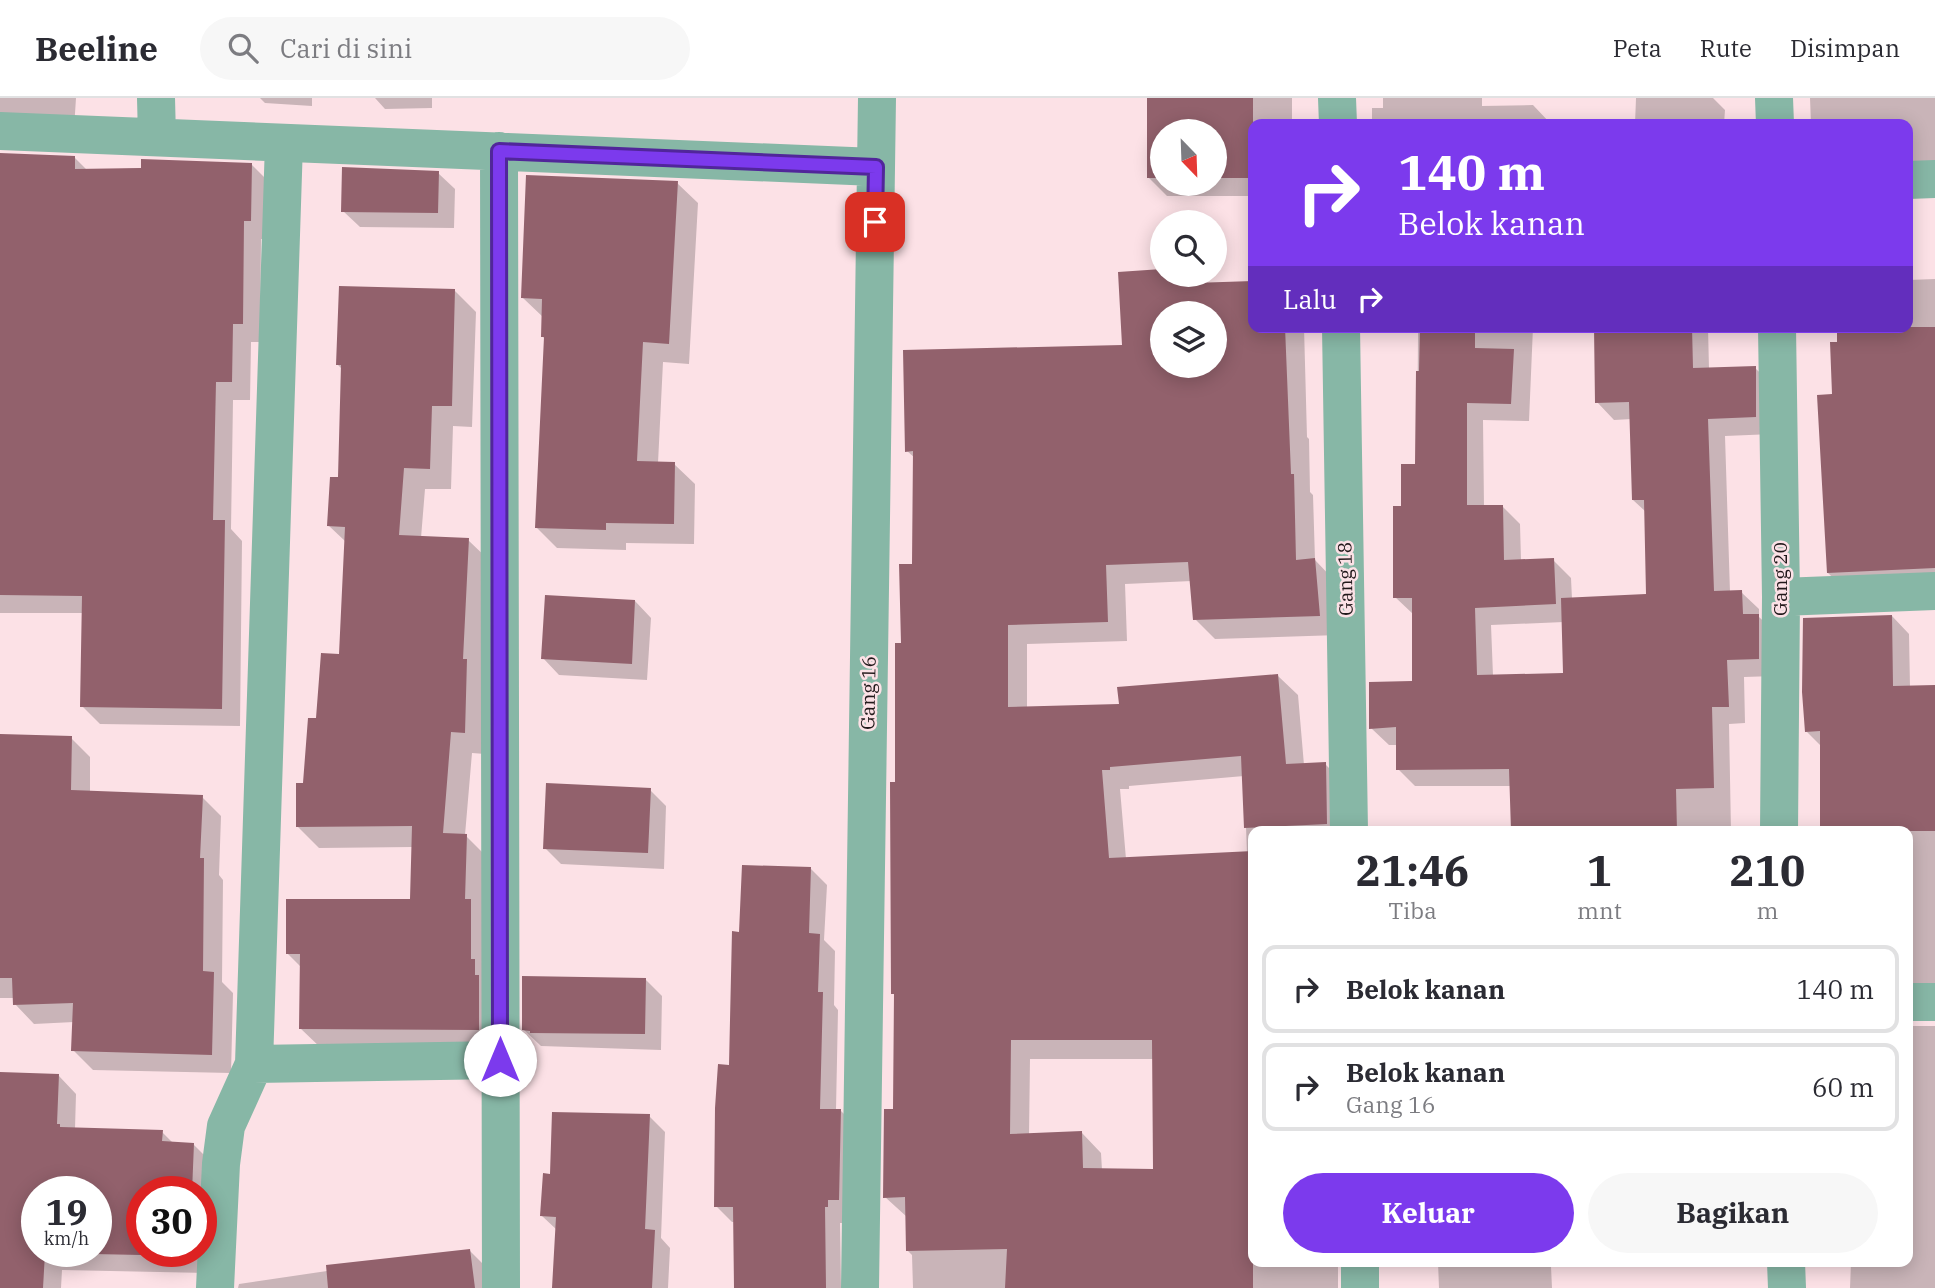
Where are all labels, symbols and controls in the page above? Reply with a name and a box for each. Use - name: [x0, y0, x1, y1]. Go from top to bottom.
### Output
- search box: [200, 17, 690, 80]
- text: Beeline: [35, 27, 158, 70]
- icon: search: [224, 29, 262, 67]
- text: Cari di sini: [280, 31, 412, 65]
- text: Peta: [1613, 32, 1662, 64]
- text: Rute: [1700, 32, 1752, 64]
- text: Disimpan: [1790, 32, 1900, 64]
- north arrow: [1150, 119, 1227, 196]
- map controls: [1150, 119, 1227, 378]
- text: 140 m: [1398, 140, 1545, 203]
- icon: right: [1283, 147, 1374, 238]
- pin: [845, 192, 905, 252]
- text: Belok kanan: [1398, 202, 1585, 244]
- icon: arrive: [856, 203, 894, 241]
- button: search: [1150, 210, 1227, 287]
- icon: right: [1351, 280, 1389, 318]
- text: Lalu: [1283, 282, 1337, 316]
- button: layers: [1150, 301, 1227, 378]
- street label: Gang 18: [1332, 542, 1358, 616]
- street label: Gang 20: [1768, 542, 1792, 616]
- street label: Gang 16: [855, 656, 881, 730]
- text: 21:46: [1356, 843, 1469, 898]
- text: 1: [1587, 843, 1612, 898]
- text: 210: [1730, 843, 1805, 898]
- text: Tiba: [1388, 895, 1437, 925]
- text: mnt: [1577, 895, 1622, 925]
- text: m: [1756, 895, 1778, 925]
- icon: right: [1287, 970, 1325, 1008]
- text: Belok kanan: [1346, 972, 1505, 1006]
- text: 140 m: [1796, 972, 1874, 1006]
- position arrow: [463, 1023, 537, 1097]
- text: Belok kanan: [1346, 1055, 1505, 1089]
- icon: right: [1287, 1068, 1325, 1106]
- text: 60 m: [1812, 1070, 1874, 1104]
- text: Gang 16: [1346, 1089, 1436, 1119]
- button: Keluar: [1283, 1173, 1574, 1253]
- button: Bagikan: [1588, 1173, 1878, 1253]
- speed limit sign: 30: [126, 1176, 217, 1267]
- text: 19: [45, 1189, 88, 1235]
- text: km/h: [44, 1227, 89, 1250]

